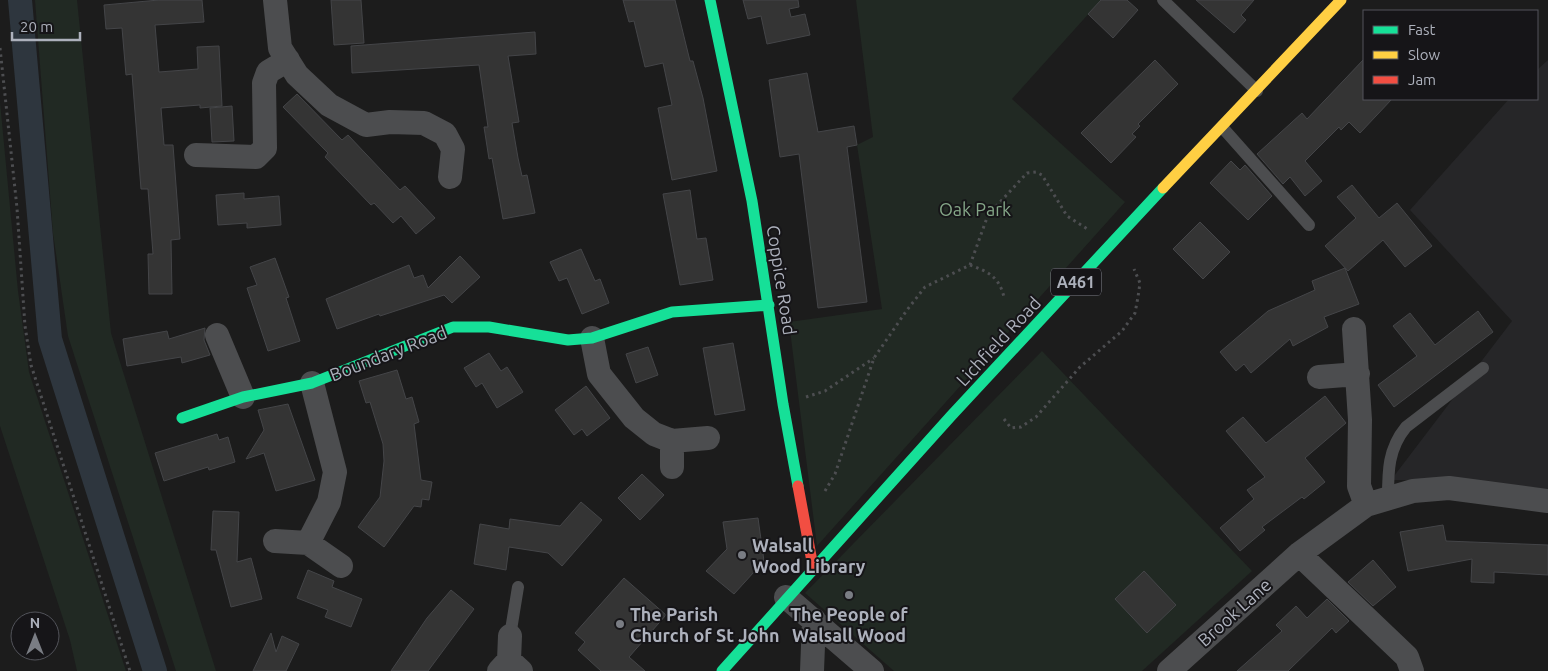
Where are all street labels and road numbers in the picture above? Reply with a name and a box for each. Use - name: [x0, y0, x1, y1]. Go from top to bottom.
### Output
- street label: Coppice Road: [763, 224, 801, 336]
- road number: A461: [1051, 268, 1101, 296]
- street label: Lichfield Road: [952, 292, 1044, 390]
- street label: Boundary Road: [327, 321, 449, 385]
- street label: Brook Lane: [1193, 574, 1275, 650]

